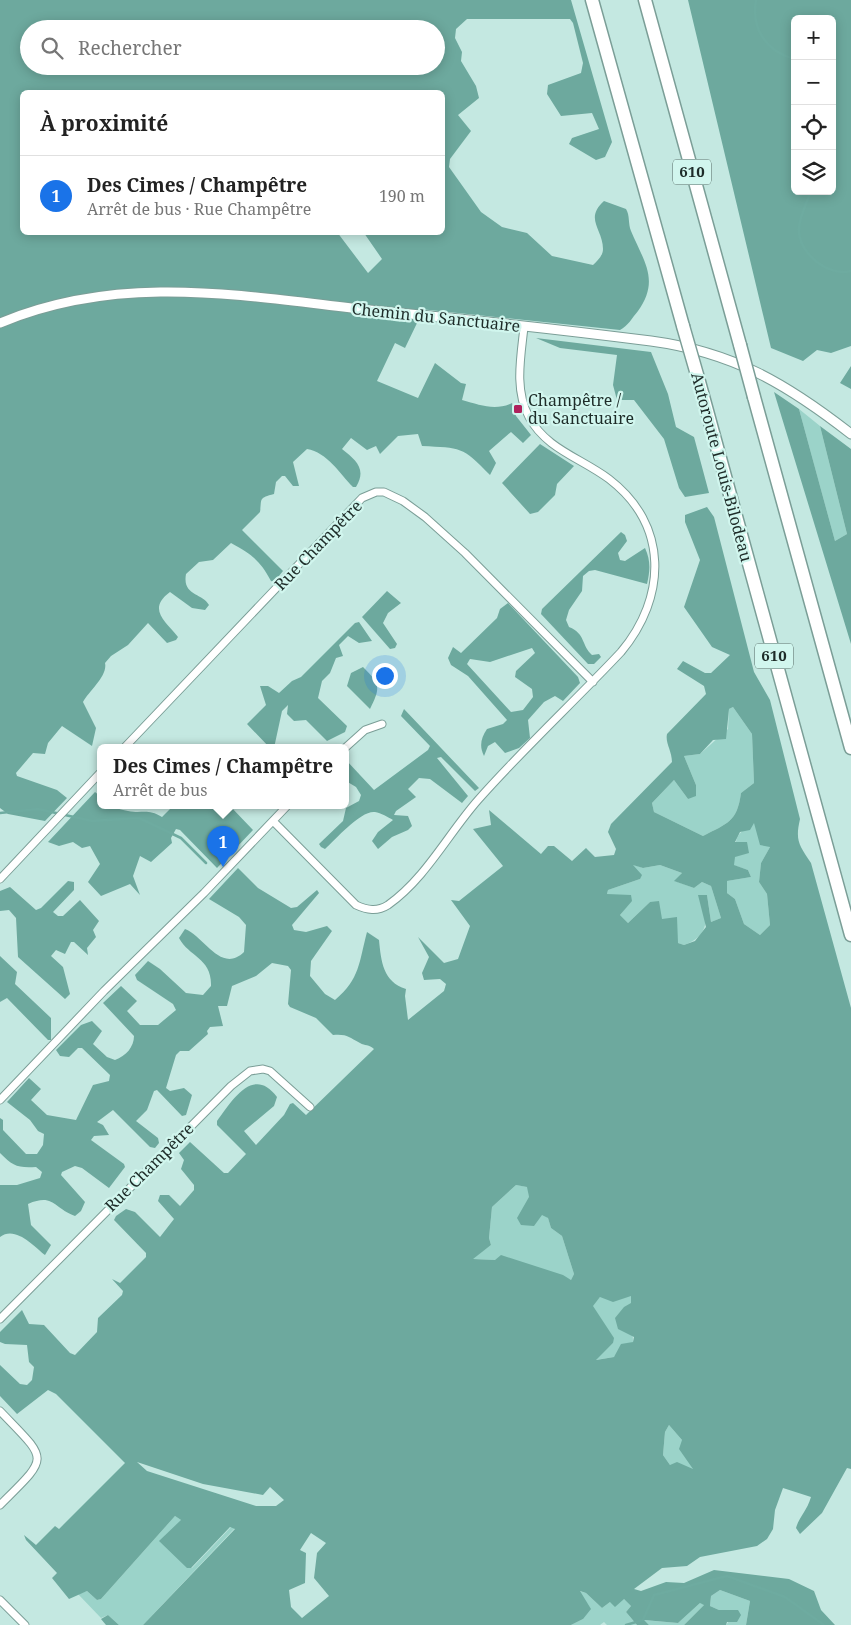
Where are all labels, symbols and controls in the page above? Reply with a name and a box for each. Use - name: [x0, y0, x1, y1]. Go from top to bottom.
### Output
- map controls: [791, 15, 836, 195]
- button: +: [791, 15, 836, 60]
- search box: [20, 20, 445, 75]
- icon: search: [38, 34, 66, 62]
- text: Rechercher: [78, 35, 182, 61]
- button: −: [791, 60, 836, 105]
- button: locate: [791, 105, 836, 150]
- text: À proximité: [40, 109, 168, 137]
- button: layers: [791, 150, 836, 195]
- road number: 610: [673, 160, 711, 184]
- text: Des Cimes / Champêtre: [87, 172, 307, 198]
- text: 1: [51, 185, 61, 207]
- text: 190 m: [379, 185, 425, 207]
- text: Arrêt de bus · Rue Champêtre: [87, 198, 311, 220]
- street label: Chemin du Sanctuaire: [351, 297, 521, 337]
- street label: Autoroute Louis-Bilodeau: [686, 370, 758, 564]
- place label: Champêtre / du Sanctuaire: [528, 389, 634, 429]
- marker: Champêtre / du Sanctuaire: [512, 403, 524, 415]
- street label: Rue Champêtre: [269, 495, 367, 595]
- road number: 610: [755, 644, 793, 668]
- your location: [372, 663, 398, 689]
- popup: [97, 744, 349, 809]
- text: Des Cimes / Champêtre: [113, 753, 333, 779]
- text: Arrêt de bus: [113, 779, 207, 801]
- pin: 1: [207, 826, 239, 867]
- street label: Rue Champêtre: [100, 1118, 198, 1216]

